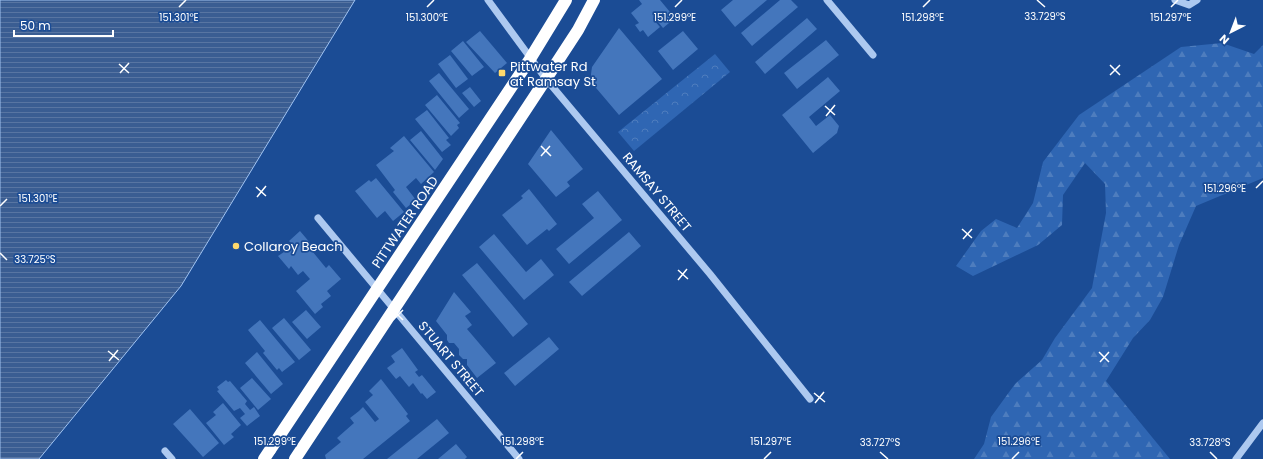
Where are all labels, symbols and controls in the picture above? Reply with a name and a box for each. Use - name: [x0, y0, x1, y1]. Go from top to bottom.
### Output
- text: 33.729°S: [1024, 9, 1066, 24]
- text: 151.301°E: [159, 10, 199, 25]
- text: 151.300°E: [406, 10, 448, 25]
- text: 151.299°E: [654, 10, 696, 25]
- text: 151.298°E: [902, 10, 944, 25]
- text: 151.297°E: [1150, 10, 1192, 25]
- scale bar: [14, 12, 113, 38]
- north arrow: [1211, 12, 1251, 52]
- text: 50 m: [20, 17, 51, 34]
- text: N: [1216, 31, 1233, 48]
- place label: Pittwater Rd at Ramsay St: [510, 57, 596, 91]
- marker: Pittwater Rd at Ramsay St: [497, 68, 507, 78]
- street label: RAMSAY STREET: [618, 148, 696, 236]
- street label: PITTWATER ROAD: [367, 172, 443, 272]
- text: 151.296°E: [1204, 181, 1246, 196]
- text: 151.301°E: [18, 191, 58, 206]
- place label: Collaroy Beach: [244, 237, 343, 256]
- marker: Collaroy Beach: [231, 241, 241, 251]
- text: 33.725°S: [14, 252, 56, 267]
- street label: STUART STREET: [414, 317, 488, 401]
- text: 151.299°E: [254, 434, 296, 449]
- text: 151.298°E: [502, 434, 544, 449]
- text: 151.297°E: [750, 434, 792, 449]
- text: 151.296°E: [998, 434, 1040, 449]
- text: 33.727°S: [860, 435, 900, 450]
- text: 33.728°S: [1189, 435, 1231, 450]

